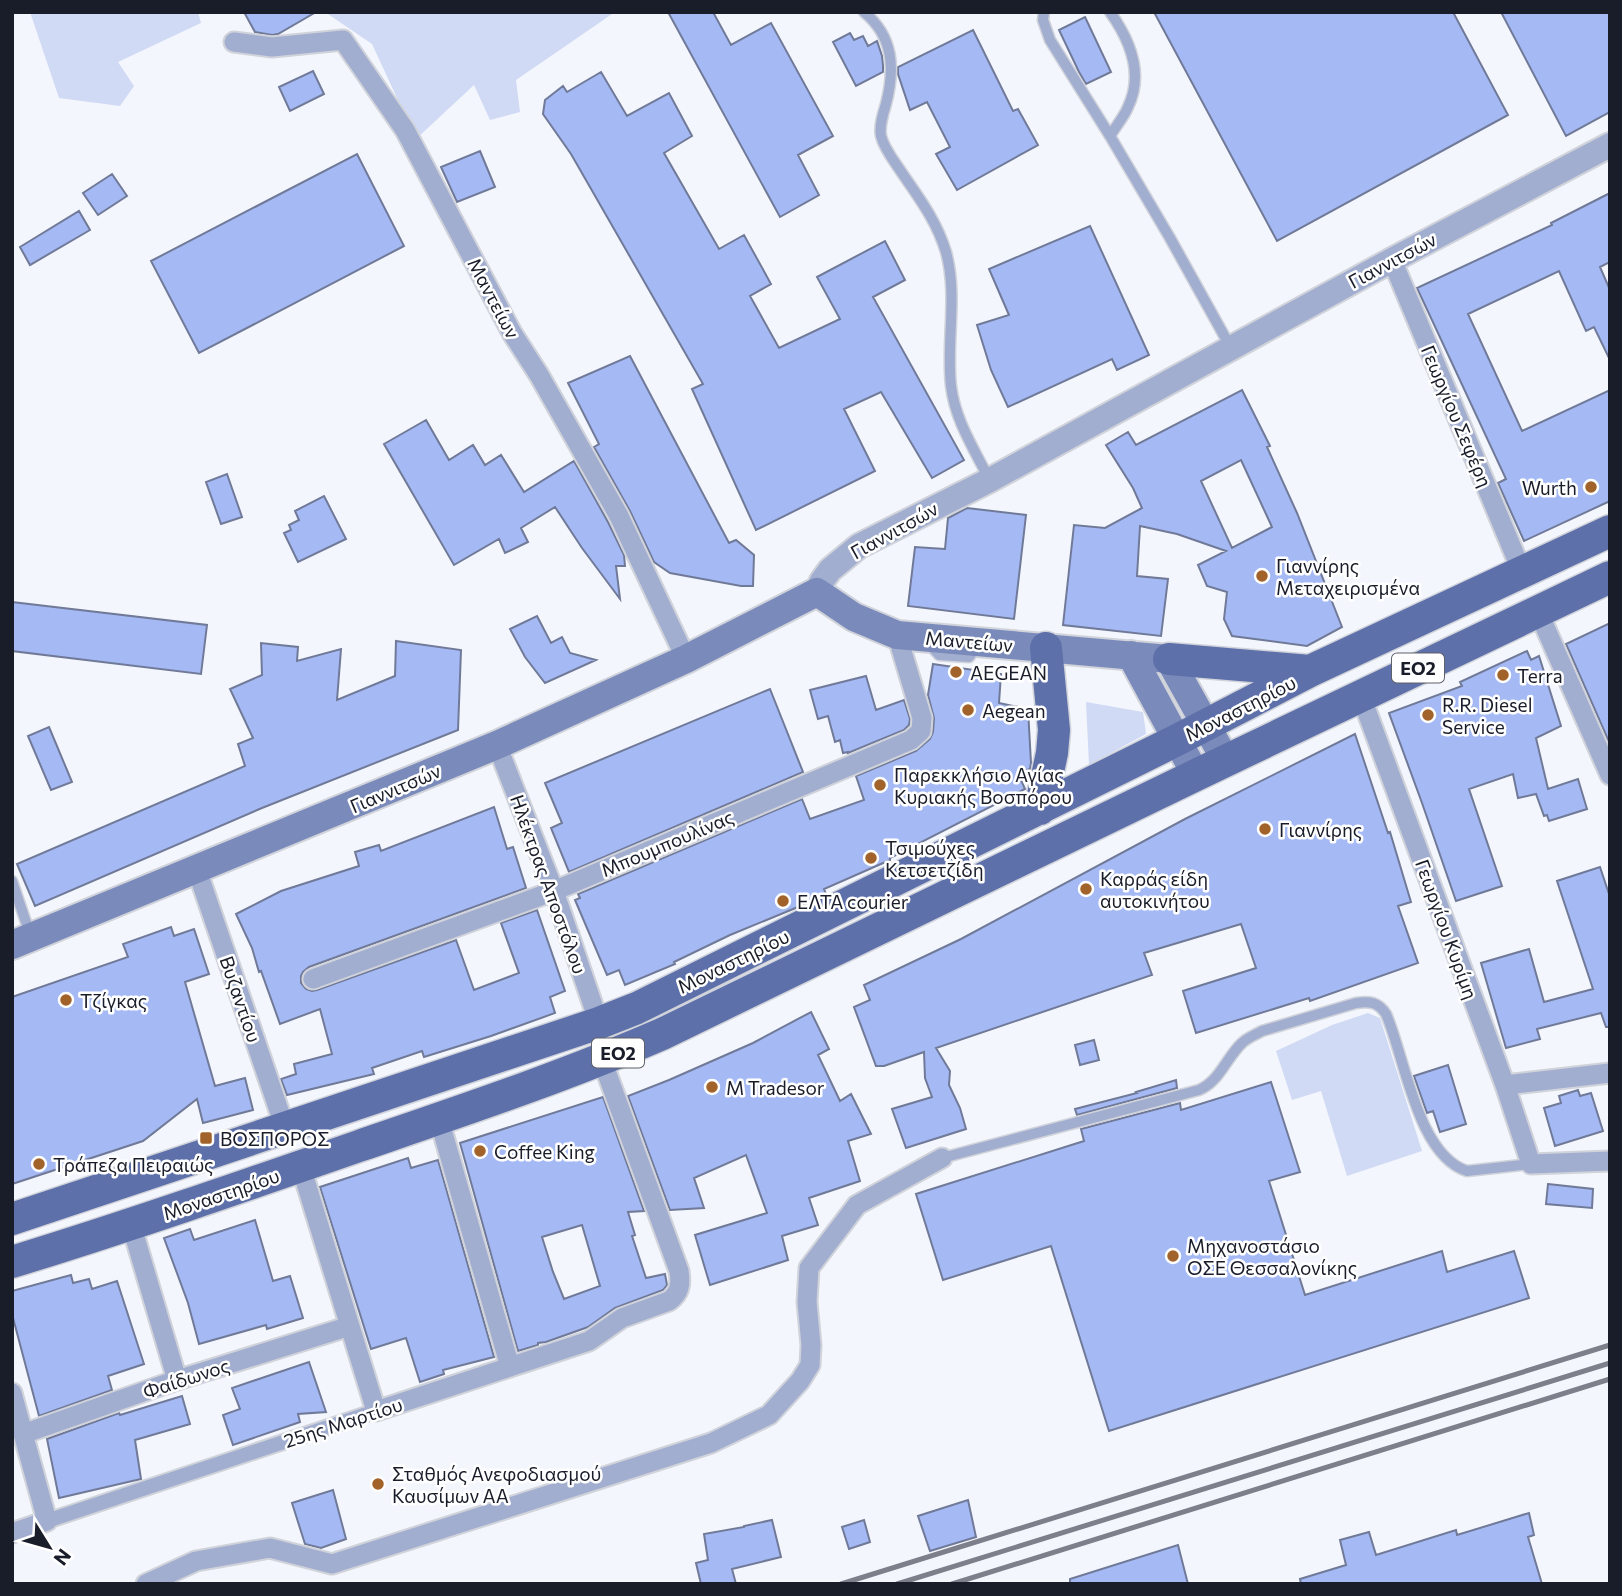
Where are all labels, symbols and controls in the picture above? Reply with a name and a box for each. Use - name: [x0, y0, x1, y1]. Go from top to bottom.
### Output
- street label: Γιαννιτσών: [1344, 227, 1440, 293]
- street label: Μαντείων: [463, 254, 525, 342]
- street label: Γεωργίου Σεφέρη: [1417, 342, 1497, 490]
- place label: Wurth: [1522, 476, 1577, 499]
- marker: Wurth: [1583, 479, 1599, 495]
- street label: Γιαννιτσών: [846, 496, 942, 563]
- place label: Γιαννίρης Μεταχειρισμένα: [1276, 554, 1420, 599]
- marker: Γιαννίρης Μεταχειρισμένα: [1254, 568, 1270, 584]
- street label: Μαντείων: [924, 626, 1014, 656]
- road number: ΕΟ2: [1392, 654, 1444, 682]
- place label: AEGEAN: [970, 661, 1047, 684]
- marker: AEGEAN: [948, 664, 964, 680]
- place label: Terra: [1517, 664, 1563, 687]
- marker: Terra: [1495, 667, 1511, 683]
- street label: Μοναστηρίου: [1181, 670, 1299, 746]
- place label: R.R. Diesel Service: [1442, 693, 1532, 738]
- place label: Aegean: [982, 699, 1046, 722]
- marker: Aegean: [960, 702, 976, 718]
- marker: R.R. Diesel Service: [1420, 707, 1436, 723]
- street label: Γιαννιτσών: [346, 758, 444, 817]
- place label: Παρεκκλήσιο Αγίας Κυριακής Βοσπόρου: [894, 763, 1072, 808]
- marker: Παρεκκλήσιο Αγίας Κυριακής Βοσπόρου: [872, 777, 888, 793]
- street label: Ηλέκτρας Αποστόλου: [506, 791, 592, 977]
- street label: Μπουμπουλίνας: [597, 805, 737, 881]
- place label: Γιαννίρης: [1279, 818, 1362, 841]
- marker: Γιαννίρης: [1257, 821, 1273, 837]
- place label: Τσιμούχες Κετσετζίδη: [885, 836, 984, 881]
- marker: Τσιμούχες Κετσετζίδη: [863, 850, 879, 866]
- street label: Γεωργίου Κυρίμη: [1411, 856, 1483, 1002]
- place label: Καρράς είδη αυτοκινήτου: [1100, 867, 1210, 912]
- marker: Καρράς είδη αυτοκινήτου: [1078, 881, 1094, 897]
- place label: ΕΛΤΑ courier: [797, 890, 909, 913]
- marker: ΕΛΤΑ courier: [775, 893, 791, 909]
- street label: Μοναστηρίου: [673, 924, 793, 998]
- street label: Βυζαντίου: [215, 953, 267, 1045]
- place label: Τζίγκας: [80, 989, 147, 1012]
- marker: Τζίγκας: [58, 992, 74, 1008]
- road number: ΕΟ2: [592, 1038, 644, 1068]
- place label: M Tradesor: [726, 1076, 825, 1099]
- marker: M Tradesor: [704, 1079, 720, 1095]
- place label: ΒΟΣΠΟΡΟΣ: [220, 1127, 329, 1150]
- marker: ΒΟΣΠΟΡΟΣ: [198, 1130, 214, 1146]
- place label: Coffee King: [494, 1140, 595, 1163]
- marker: Coffee King: [472, 1143, 488, 1159]
- place label: Τράπεζα Πειραιώς: [53, 1153, 213, 1176]
- marker: Τράπεζα Πειραιώς: [31, 1156, 47, 1172]
- street label: Μοναστηρίου: [160, 1163, 282, 1225]
- place label: Μηχανοστάσιο ΟΣΕ Θεσσαλονίκης: [1187, 1234, 1357, 1279]
- marker: Μηχανοστάσιο ΟΣΕ Θεσσαλονίκης: [1165, 1248, 1181, 1264]
- street label: Φαίδωνος: [140, 1353, 232, 1403]
- street label: 25ης Μαρτίου: [281, 1392, 405, 1452]
- place label: Σταθμός Ανεφοδιασμού Καυσίμων ΑΑ: [392, 1462, 601, 1507]
- marker: Σταθμός Ανεφοδιασμού Καυσίμων ΑΑ: [370, 1476, 386, 1492]
- north arrow: [14, 1512, 84, 1582]
- text: N: [49, 1545, 76, 1570]

